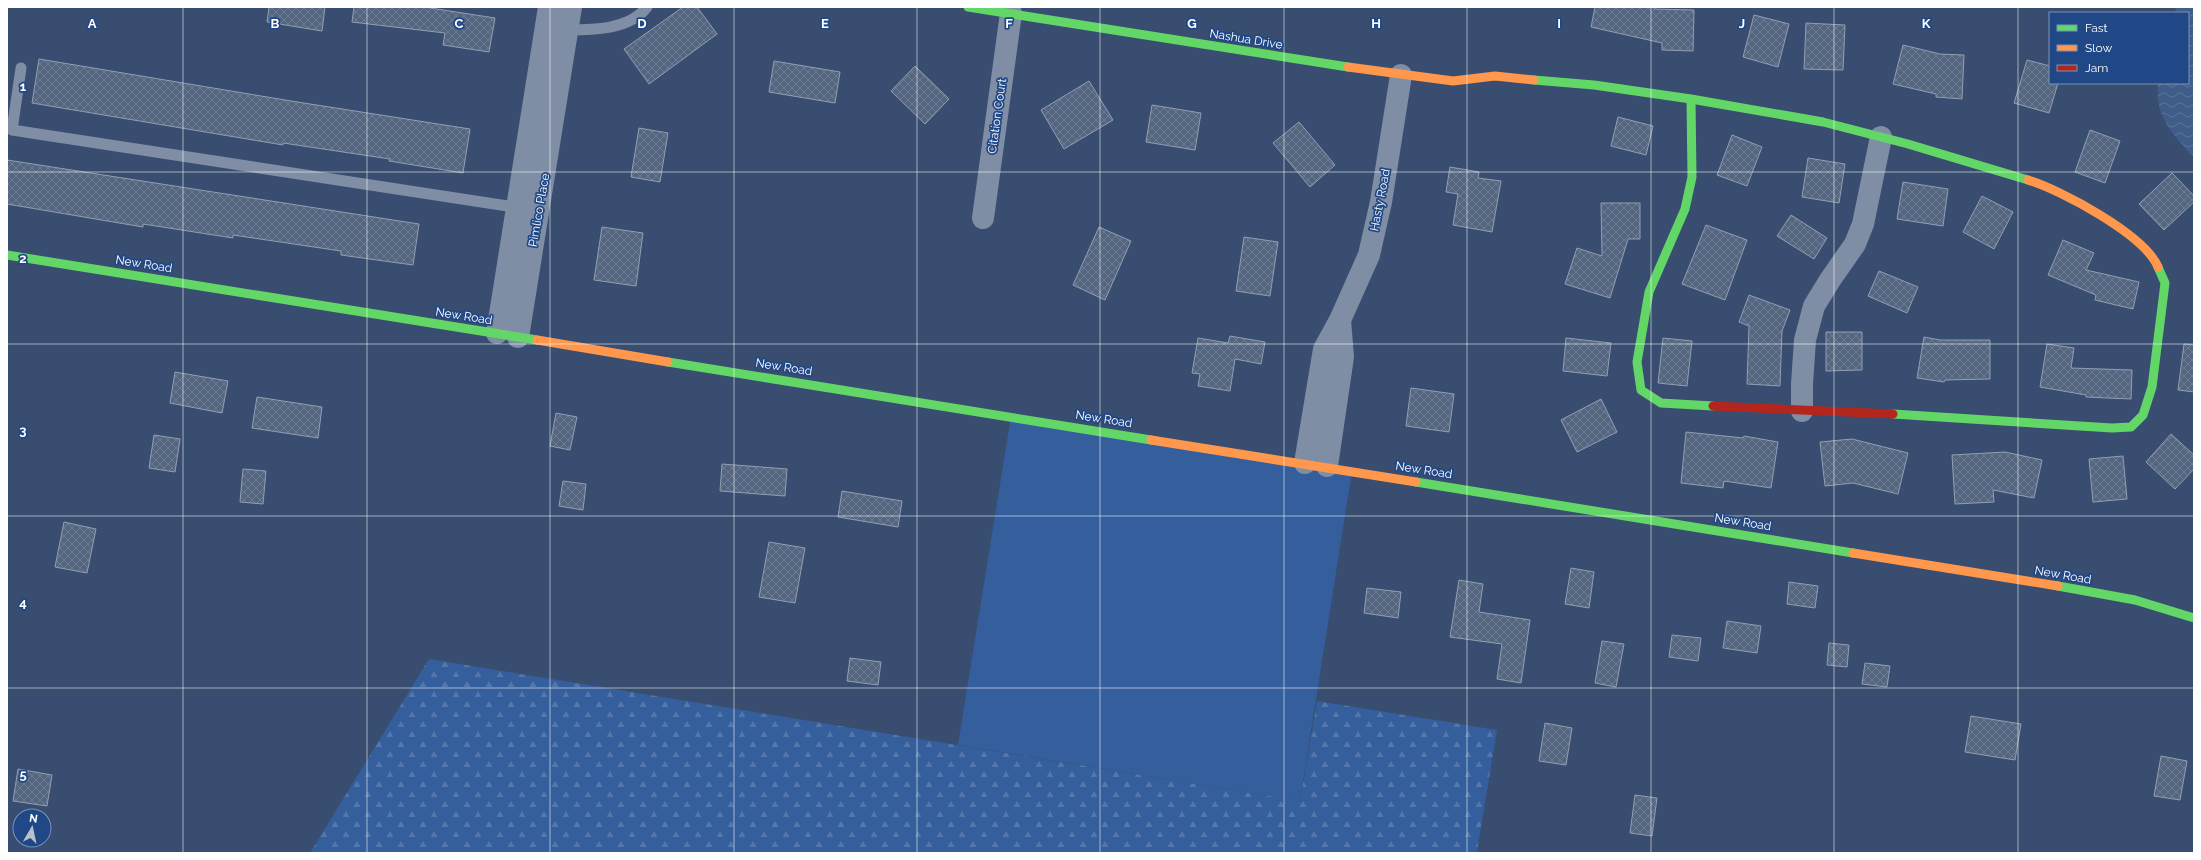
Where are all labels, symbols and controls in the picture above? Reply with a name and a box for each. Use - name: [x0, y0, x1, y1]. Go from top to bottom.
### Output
- legend: [2049, 12, 2189, 84]
- text: A: [88, 16, 97, 31]
- text: B: [271, 16, 280, 31]
- text: C: [455, 16, 464, 31]
- text: D: [637, 16, 647, 31]
- text: E: [821, 16, 829, 31]
- text: F: [1005, 16, 1013, 31]
- text: G: [1187, 16, 1197, 31]
- text: H: [1371, 16, 1381, 31]
- text: I: [1557, 16, 1561, 31]
- text: J: [1739, 16, 1745, 31]
- text: K: [1922, 16, 1931, 31]
- text: Fast: [2085, 21, 2108, 35]
- street label: Nashua Drive: [1208, 26, 1284, 52]
- text: Slow: [2085, 41, 2112, 55]
- text: Jam: [2085, 61, 2108, 75]
- street label: Citation Court: [985, 77, 1009, 155]
- text: 1: [20, 79, 27, 94]
- street label: Hasty Road: [1367, 168, 1393, 232]
- street label: Pimlico Place: [526, 172, 552, 248]
- text: 2: [19, 251, 27, 266]
- street label: New Road: [115, 253, 173, 275]
- street label: New Road: [435, 305, 493, 327]
- street label: New Road: [755, 356, 813, 378]
- street label: New Road: [1075, 408, 1133, 430]
- text: 3: [19, 423, 27, 438]
- street label: New Road: [1395, 459, 1453, 481]
- street label: New Road: [1714, 511, 1772, 533]
- street label: New Road: [2034, 563, 2092, 587]
- text: 4: [19, 595, 27, 610]
- text: 5: [19, 767, 27, 782]
- north arrow: [12, 808, 52, 848]
- text: N: [28, 812, 39, 826]

